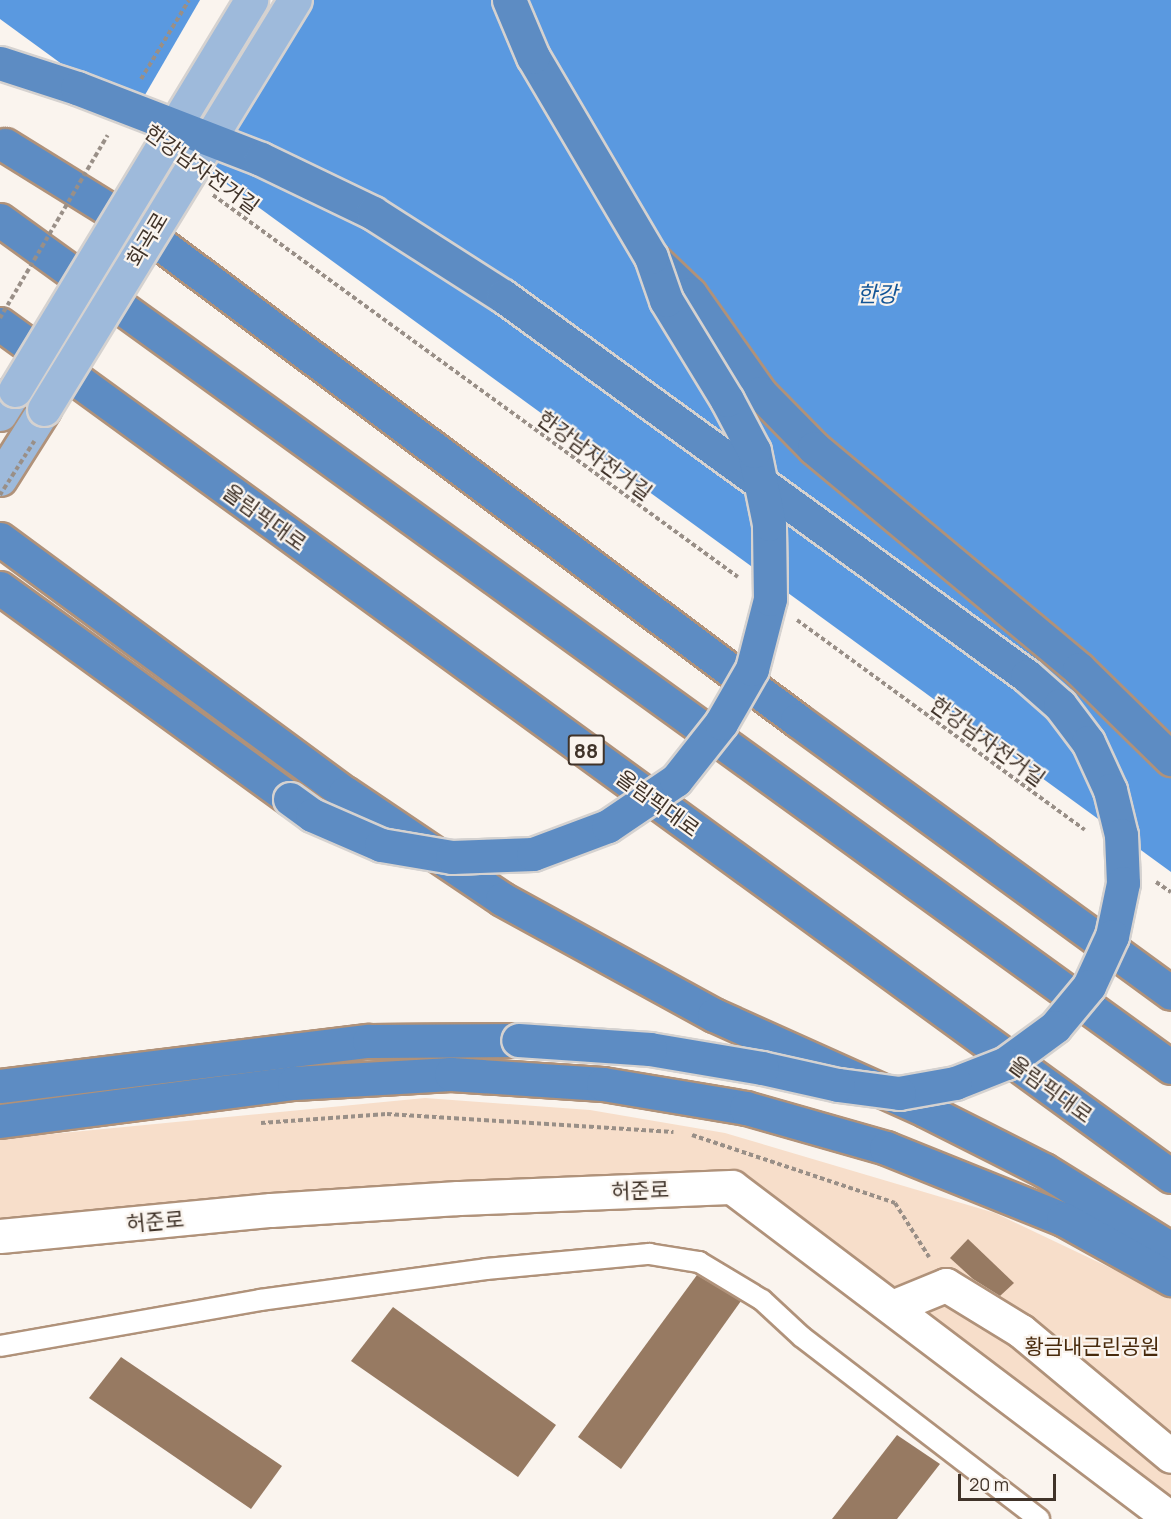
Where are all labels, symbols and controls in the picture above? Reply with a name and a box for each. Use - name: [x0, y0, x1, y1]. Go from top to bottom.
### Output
- street label: 한강남자전거길: [140, 119, 264, 219]
- street label: 화곡로: [121, 208, 173, 270]
- water label: 한강: [857, 282, 897, 308]
- street label: 한강남자전거길: [533, 405, 657, 505]
- street label: 올림픽대로: [219, 478, 311, 556]
- street label: 한강남자전거길: [926, 691, 1050, 791]
- road number: 88: [566, 733, 606, 767]
- street label: 올림픽대로: [612, 764, 704, 842]
- street label: 올림픽대로: [1005, 1050, 1097, 1128]
- street label: 허준로: [611, 1176, 669, 1204]
- street label: 허준로: [125, 1206, 185, 1236]
- park label: 황금내근린공원: [1024, 1333, 1160, 1359]
- scale bar: [961, 1462, 1058, 1500]
- text: 20 m: [969, 1472, 1009, 1496]

